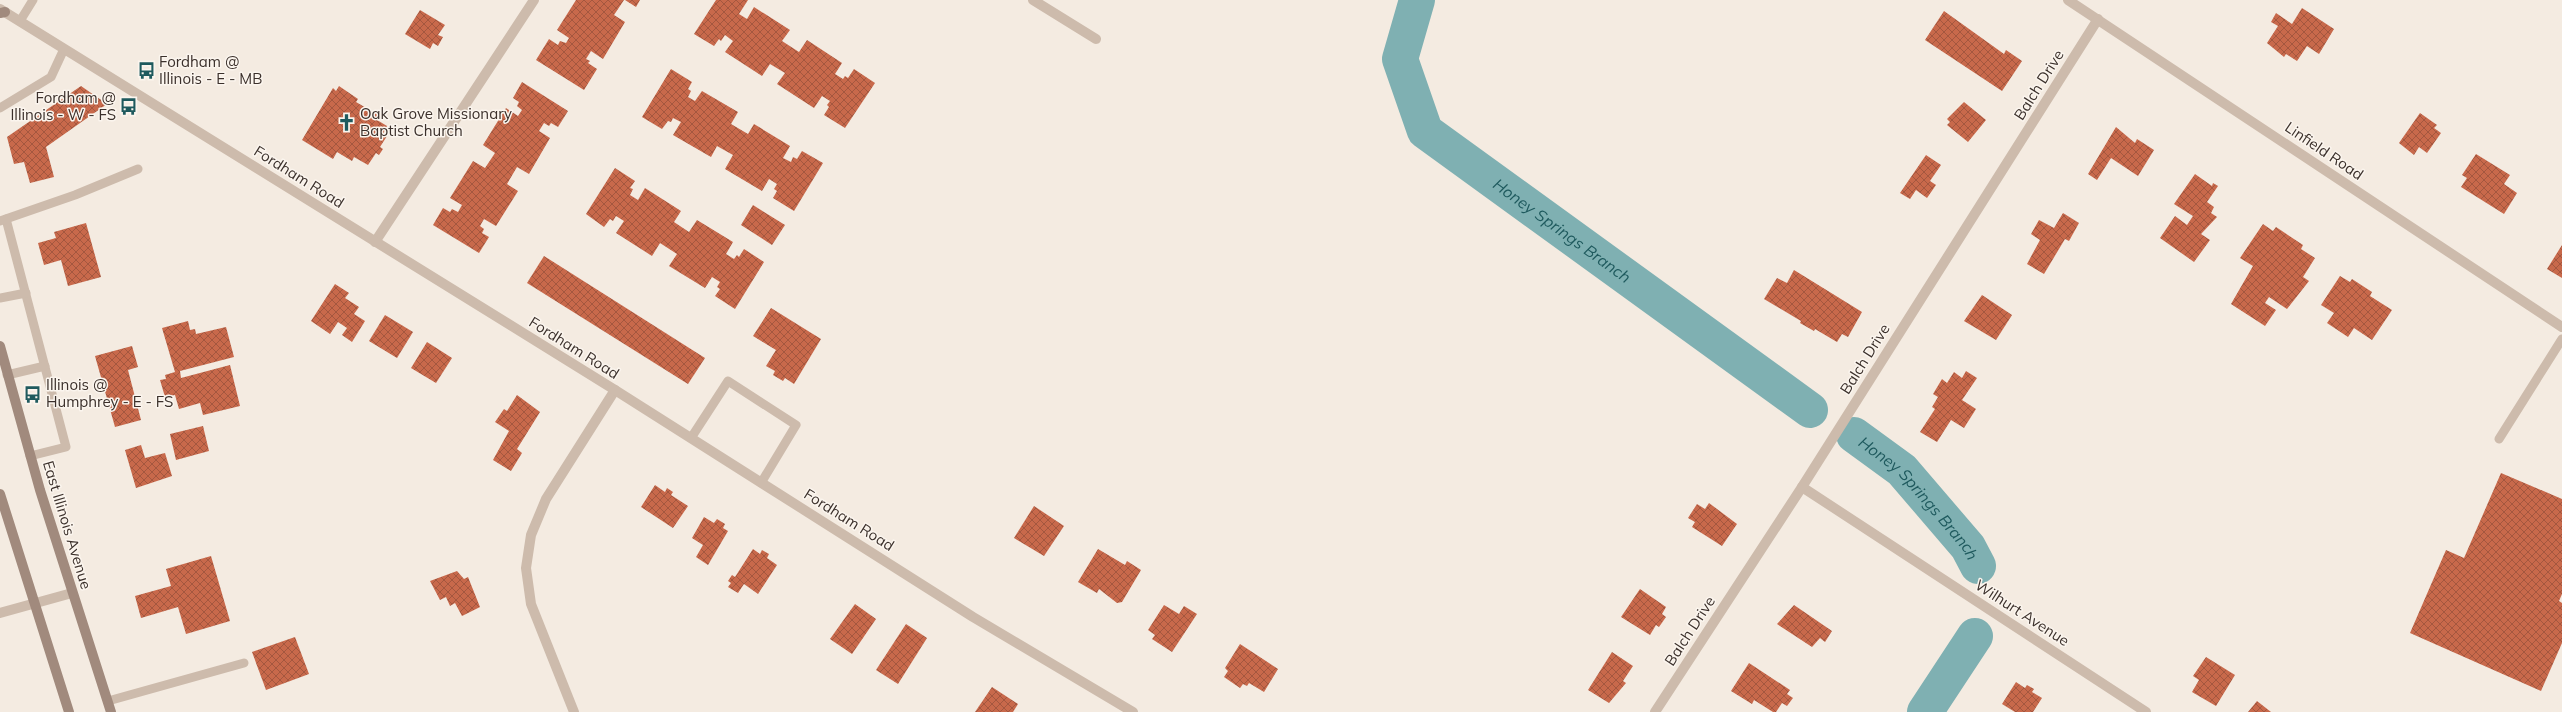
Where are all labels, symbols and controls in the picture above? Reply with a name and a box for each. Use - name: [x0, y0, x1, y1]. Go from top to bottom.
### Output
- street label: Balch Drive: [2010, 46, 2068, 123]
- place label: Fordham @ Illinois - E - MB: [159, 52, 262, 88]
- bus stop icon: Fordham @ Illinois - E - MB: [136, 61, 156, 81]
- place label: Fordham @ Illinois - W - FS: [10, 88, 116, 124]
- bus stop icon: Fordham @ Illinois - W - FS: [119, 97, 139, 117]
- place label: Oak Grove Missionary Baptist Church: [360, 104, 512, 140]
- church icon: Oak Grove Missionary Baptist Church: [337, 113, 357, 133]
- street label: Linfield Road: [2281, 117, 2367, 184]
- street label: Fordham Road: [251, 141, 348, 212]
- water label: Honey Springs Branch: [1489, 174, 1635, 287]
- street label: Fordham Road: [526, 312, 623, 383]
- street label: Balch Drive: [1836, 320, 1894, 397]
- place label: Illinois @ Humphrey - E - FS: [46, 375, 173, 411]
- bus stop icon: Illinois @ Humphrey - E - FS: [23, 384, 43, 404]
- water label: Honey Springs Branch: [1855, 432, 1983, 563]
- street label: East Illinois Avenue: [39, 458, 96, 591]
- street label: Fordham Road: [801, 484, 898, 555]
- street label: Wilhurt Avenue: [1972, 575, 2073, 650]
- street label: Balch Drive: [1660, 592, 1719, 669]

